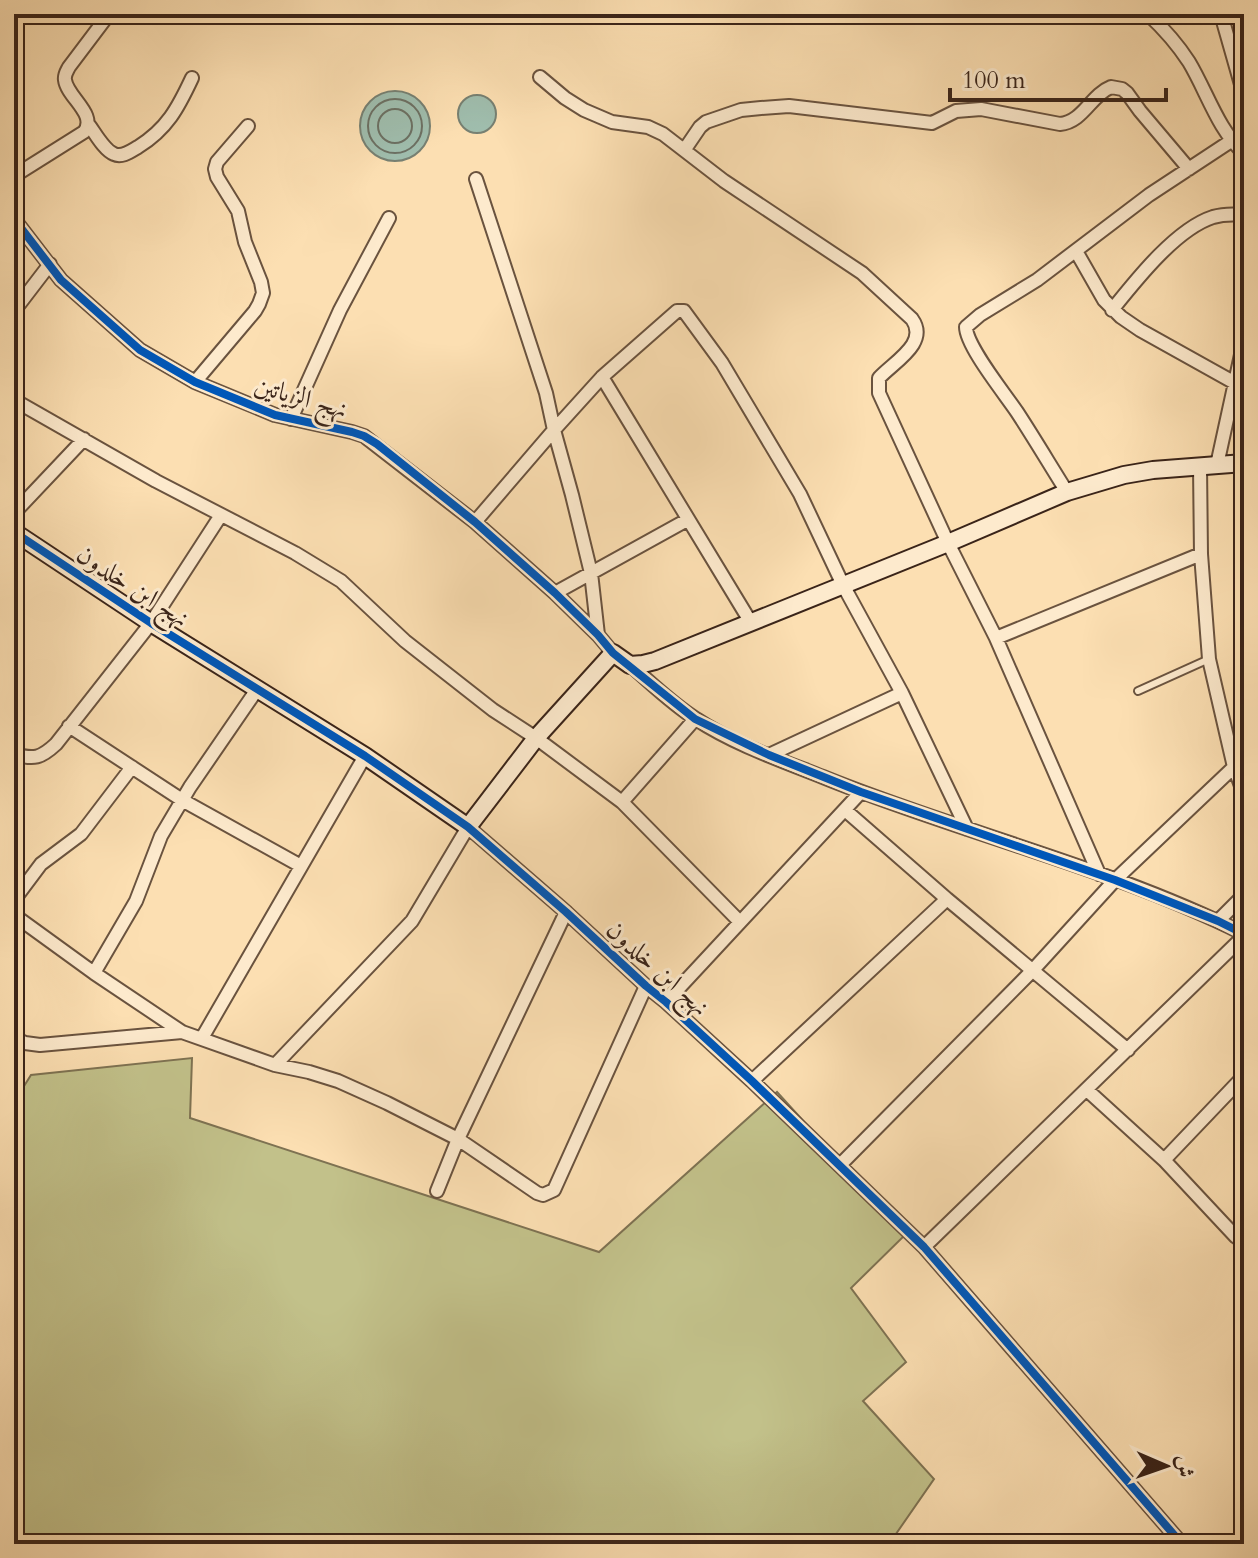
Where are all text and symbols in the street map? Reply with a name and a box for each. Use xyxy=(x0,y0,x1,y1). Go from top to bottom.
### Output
scale bar xyxy=(950,52,1166,102)
text: 100 m xyxy=(962,64,1026,97)
street label: نهج الزياتين xyxy=(249,367,351,433)
street label: نهج ابن خلدون xyxy=(67,536,196,641)
street label: نهج ابن خلدون xyxy=(595,912,717,1028)
north arrow xyxy=(1126,1426,1206,1506)
text: ش xyxy=(1170,1455,1200,1478)

